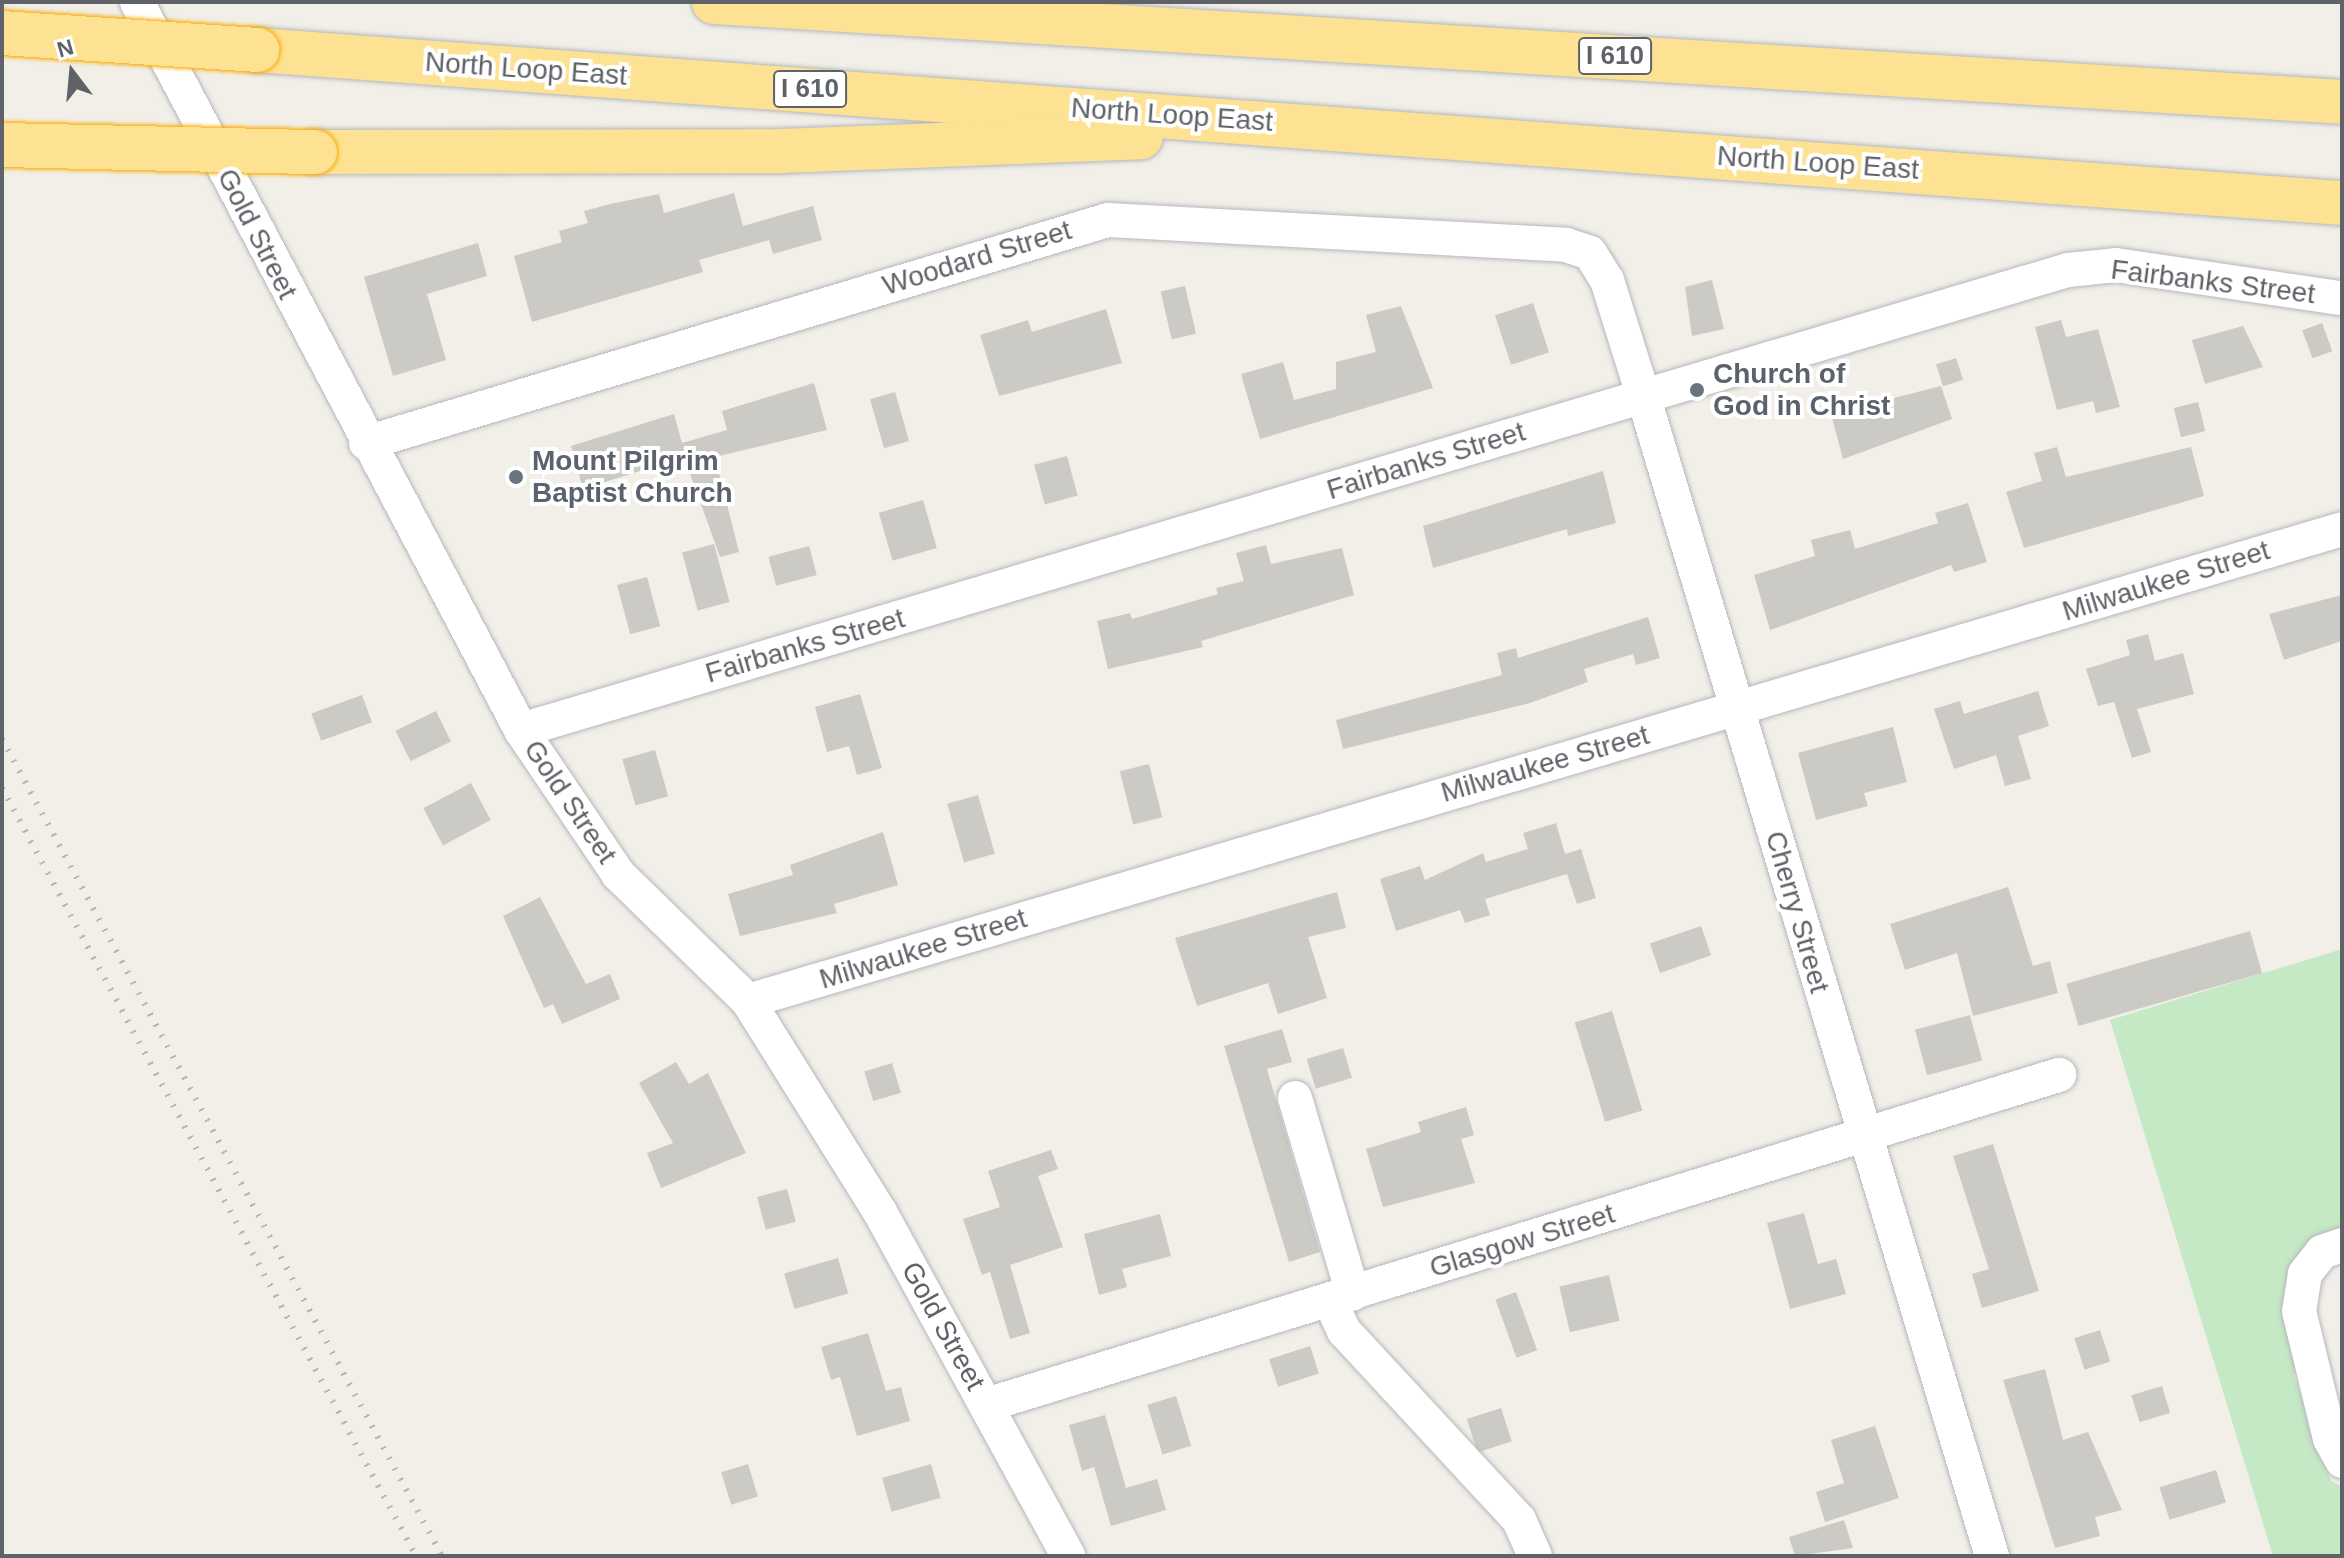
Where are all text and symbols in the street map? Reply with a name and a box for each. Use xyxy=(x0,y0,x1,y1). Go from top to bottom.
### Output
north arrow xyxy=(32,32,112,112)
text: N xyxy=(54,34,76,63)
road number: I 610 xyxy=(1577,34,1653,78)
street label: North Loop East xyxy=(424,45,628,93)
road number: I 610 xyxy=(772,67,848,111)
street label: North Loop East xyxy=(1070,91,1274,139)
street label: North Loop East xyxy=(1716,139,1920,187)
street label: Gold Street xyxy=(210,163,304,305)
street label: Woodard Street xyxy=(879,213,1075,303)
street label: Fairbanks Street xyxy=(2109,253,2317,311)
place label: Church of God in Christ xyxy=(1713,357,1890,423)
marker: Church of God in Christ xyxy=(1688,381,1706,399)
street label: Fairbanks Street xyxy=(1323,415,1529,507)
place label: Mount Pilgrim Baptist Church xyxy=(532,444,733,510)
marker: Mount Pilgrim Baptist Church xyxy=(507,468,525,486)
street label: Milwaukee Street xyxy=(2058,534,2274,628)
street label: Fairbanks Street xyxy=(702,602,908,690)
street label: Milwaukee Street xyxy=(1437,718,1653,810)
street label: Gold Street xyxy=(516,734,624,870)
street label: Cherry Street xyxy=(1758,827,1836,997)
street label: Milwaukee Street xyxy=(815,902,1031,996)
street label: Glasgow Street xyxy=(1426,1197,1618,1285)
street label: Gold Street xyxy=(894,1256,992,1396)

